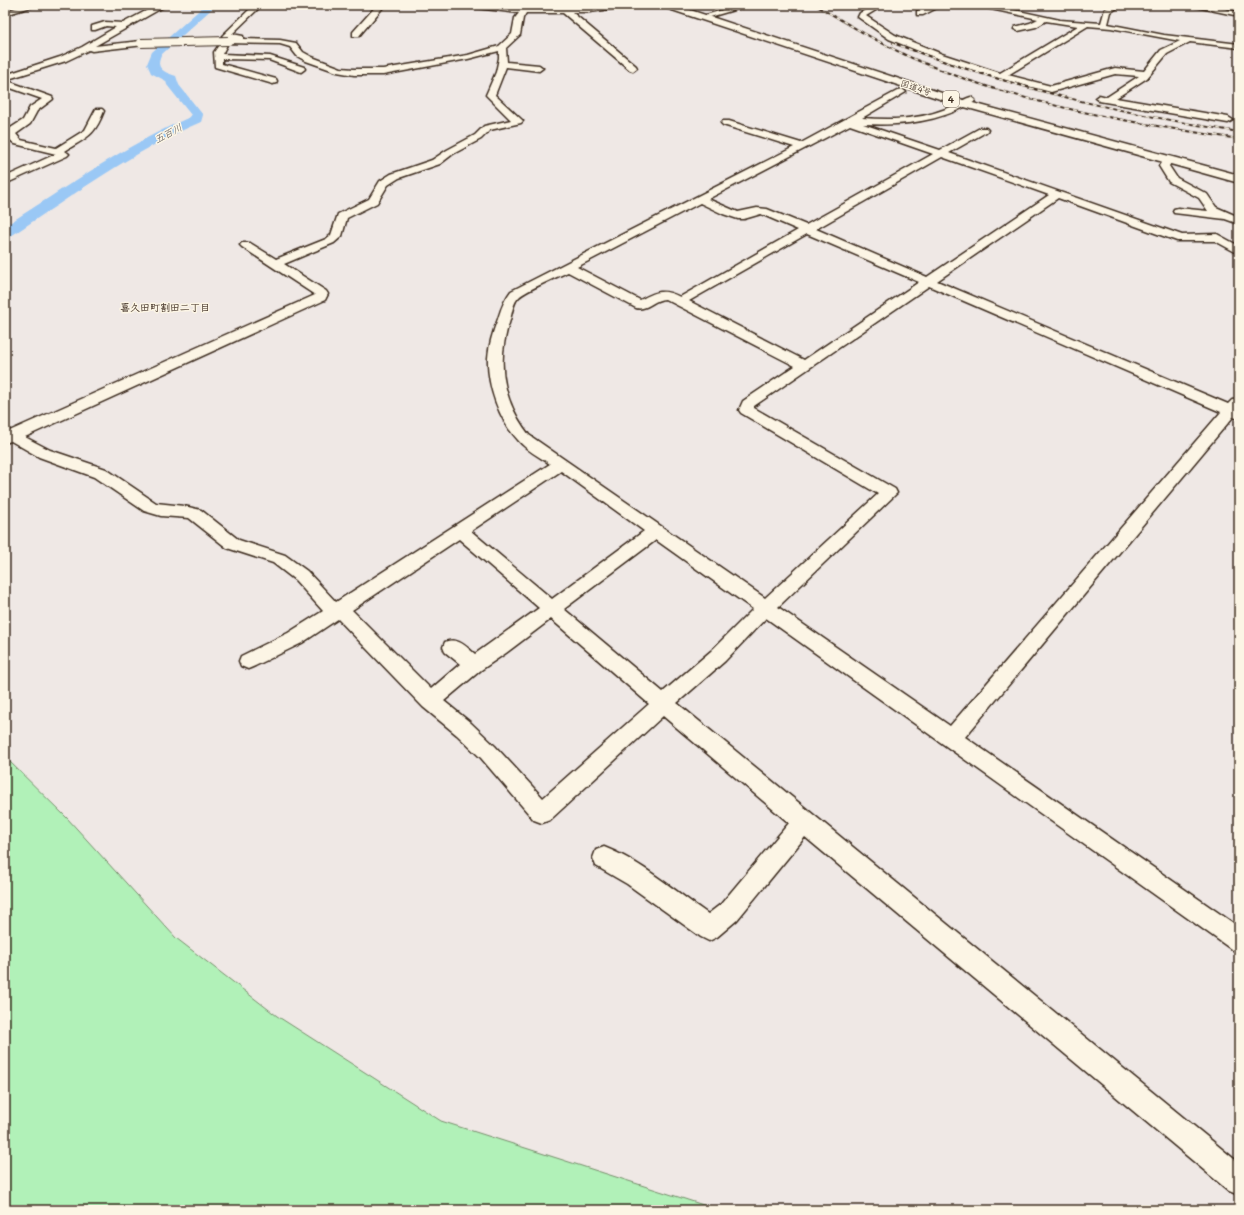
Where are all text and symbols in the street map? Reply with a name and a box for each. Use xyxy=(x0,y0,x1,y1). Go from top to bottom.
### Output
street label: 国道4号 xyxy=(899,77,933,98)
road number: 4 xyxy=(943,91,959,107)
water label: 五百川 xyxy=(151,120,185,146)
district label: 喜久田町割田二丁目 xyxy=(120,300,210,314)

